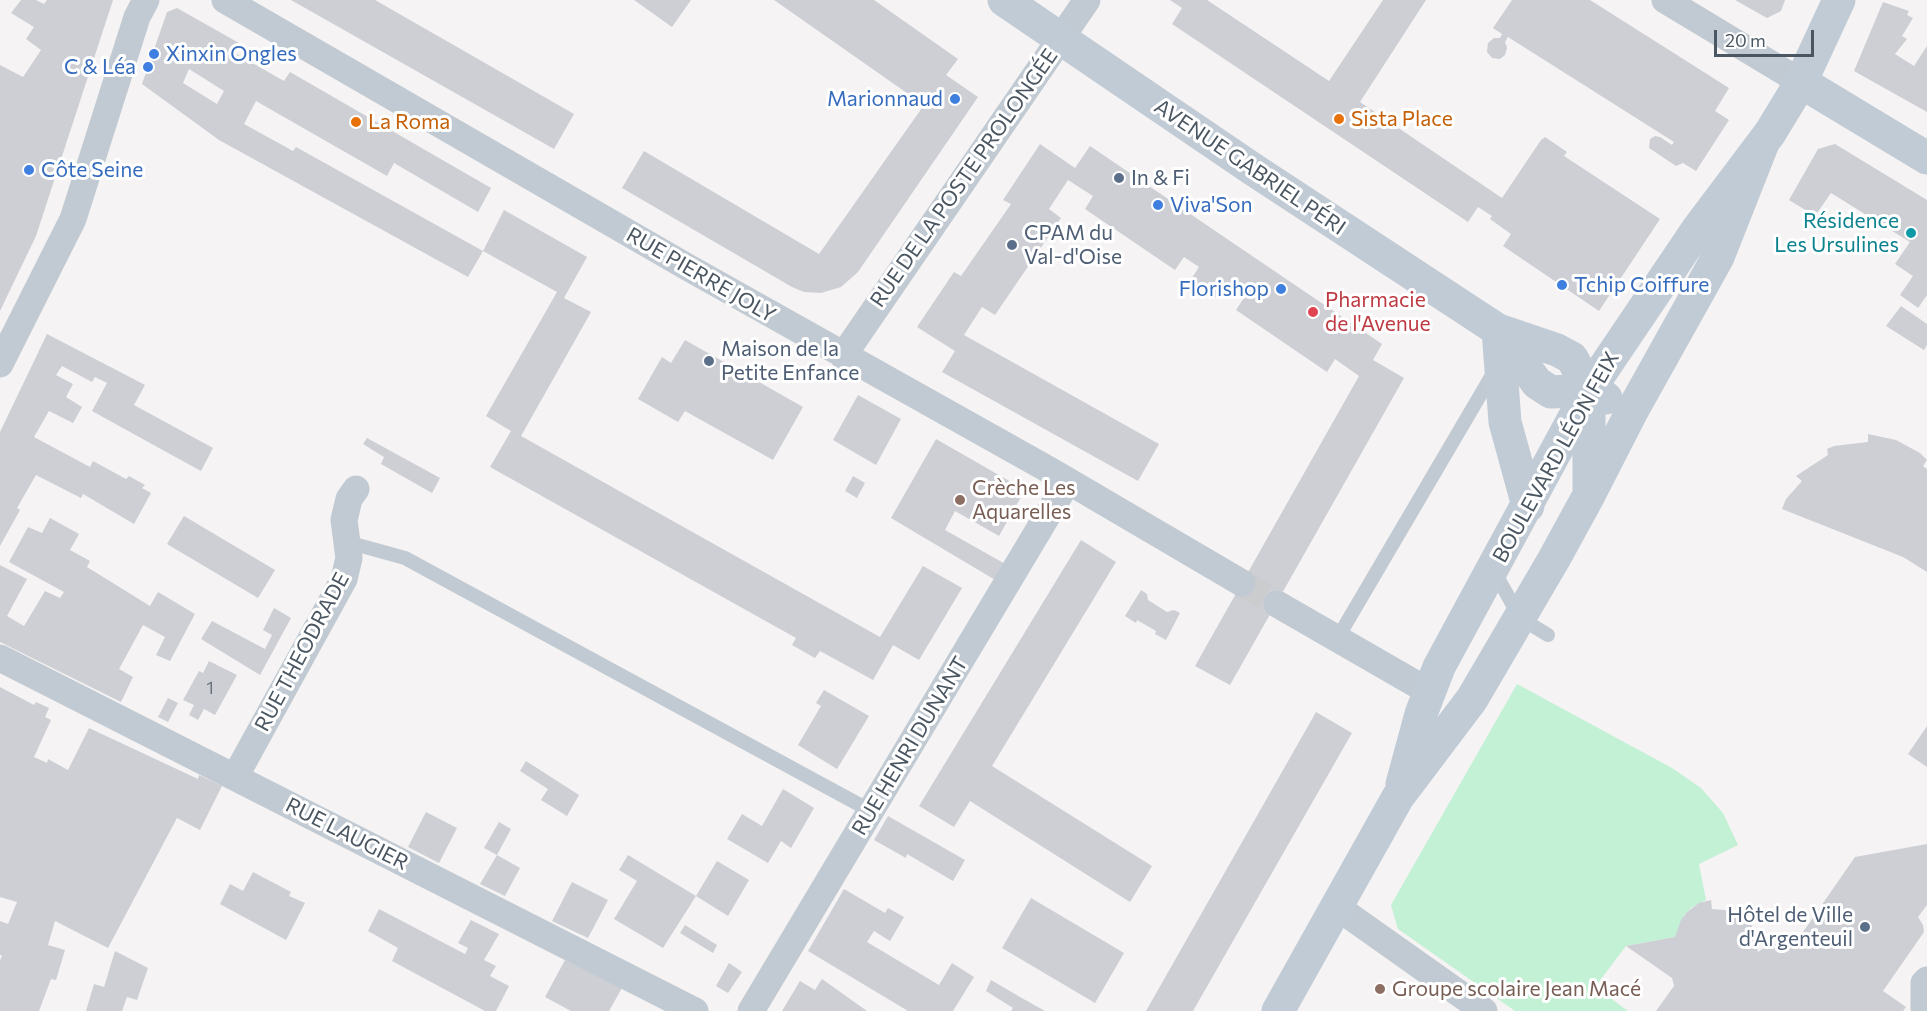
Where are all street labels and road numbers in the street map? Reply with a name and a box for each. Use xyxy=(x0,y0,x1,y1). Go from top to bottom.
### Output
street label: RUE DE LA POSTE PROLONGÉE xyxy=(865,44,1063,312)
street label: AVENUE GABRIEL PÉRI xyxy=(1150,94,1350,240)
street label: RUE PIERRE JOLY xyxy=(622,222,780,328)
street label: BOULEVARD LÉON FEIX xyxy=(1487,347,1625,567)
street label: RUE THEODRADE xyxy=(250,568,354,736)
street label: RUE HENRI DUNANT xyxy=(847,652,973,840)
street label: RUE LAUGIER xyxy=(281,792,413,876)

